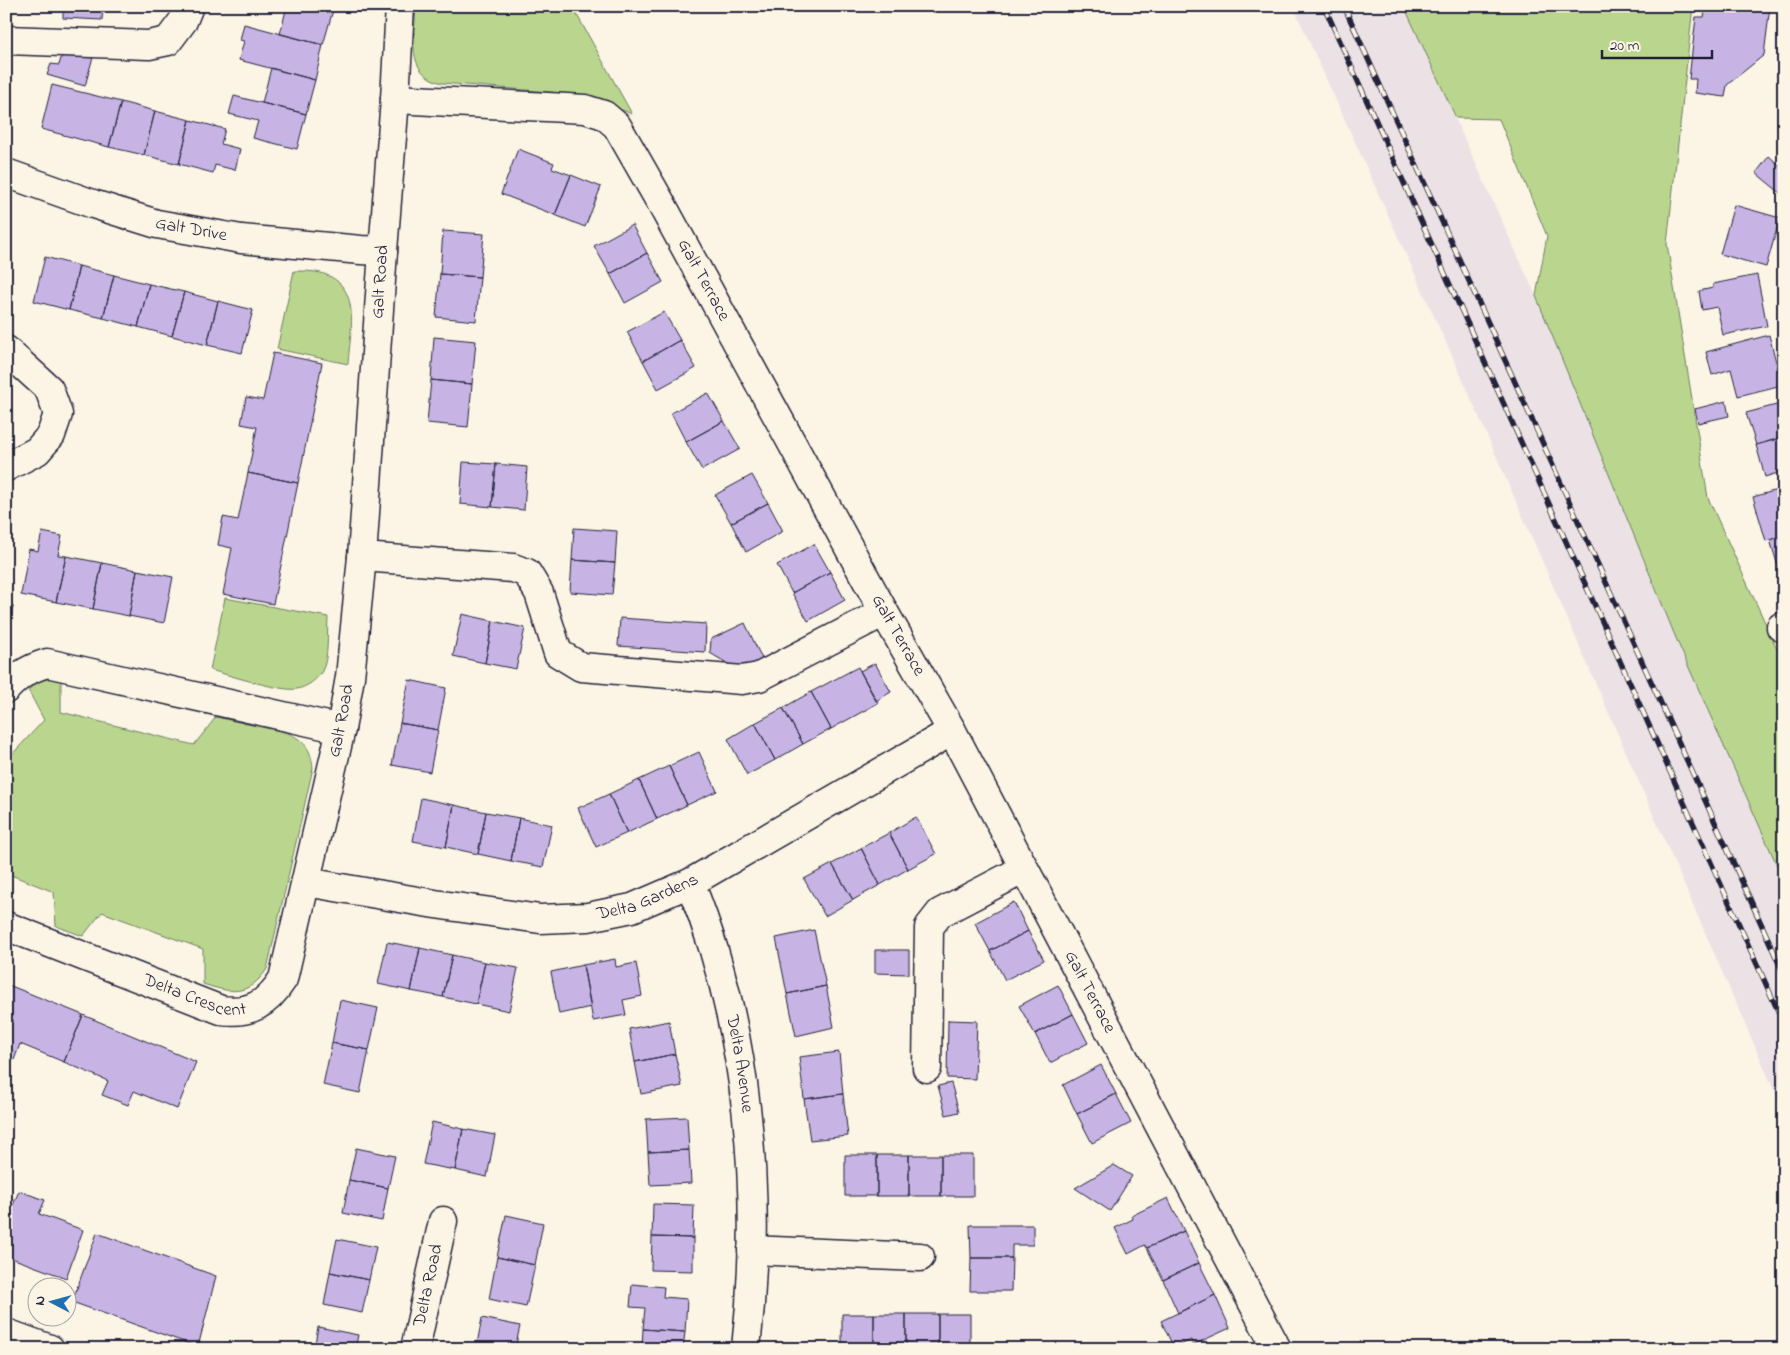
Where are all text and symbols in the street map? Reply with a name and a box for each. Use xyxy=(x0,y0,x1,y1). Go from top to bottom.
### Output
scale bar xyxy=(1602,28,1712,60)
text: 20 m xyxy=(1610,35,1640,57)
street label: Galt Drive xyxy=(153,211,230,249)
street label: Galt Terrace xyxy=(670,235,737,327)
street label: Galt Road xyxy=(365,244,396,320)
street label: Galt Terrace xyxy=(864,590,932,682)
street label: Galt Road xyxy=(322,682,361,760)
street label: Delta Gardens xyxy=(594,867,704,928)
street label: Galt Terrace xyxy=(1057,946,1122,1039)
street label: Delta Crescent xyxy=(138,967,248,1024)
street label: Delta Avenue xyxy=(718,1012,760,1115)
street label: Delta Road xyxy=(407,1242,451,1330)
north arrow xyxy=(28,1278,78,1328)
text: N xyxy=(30,1295,51,1307)

